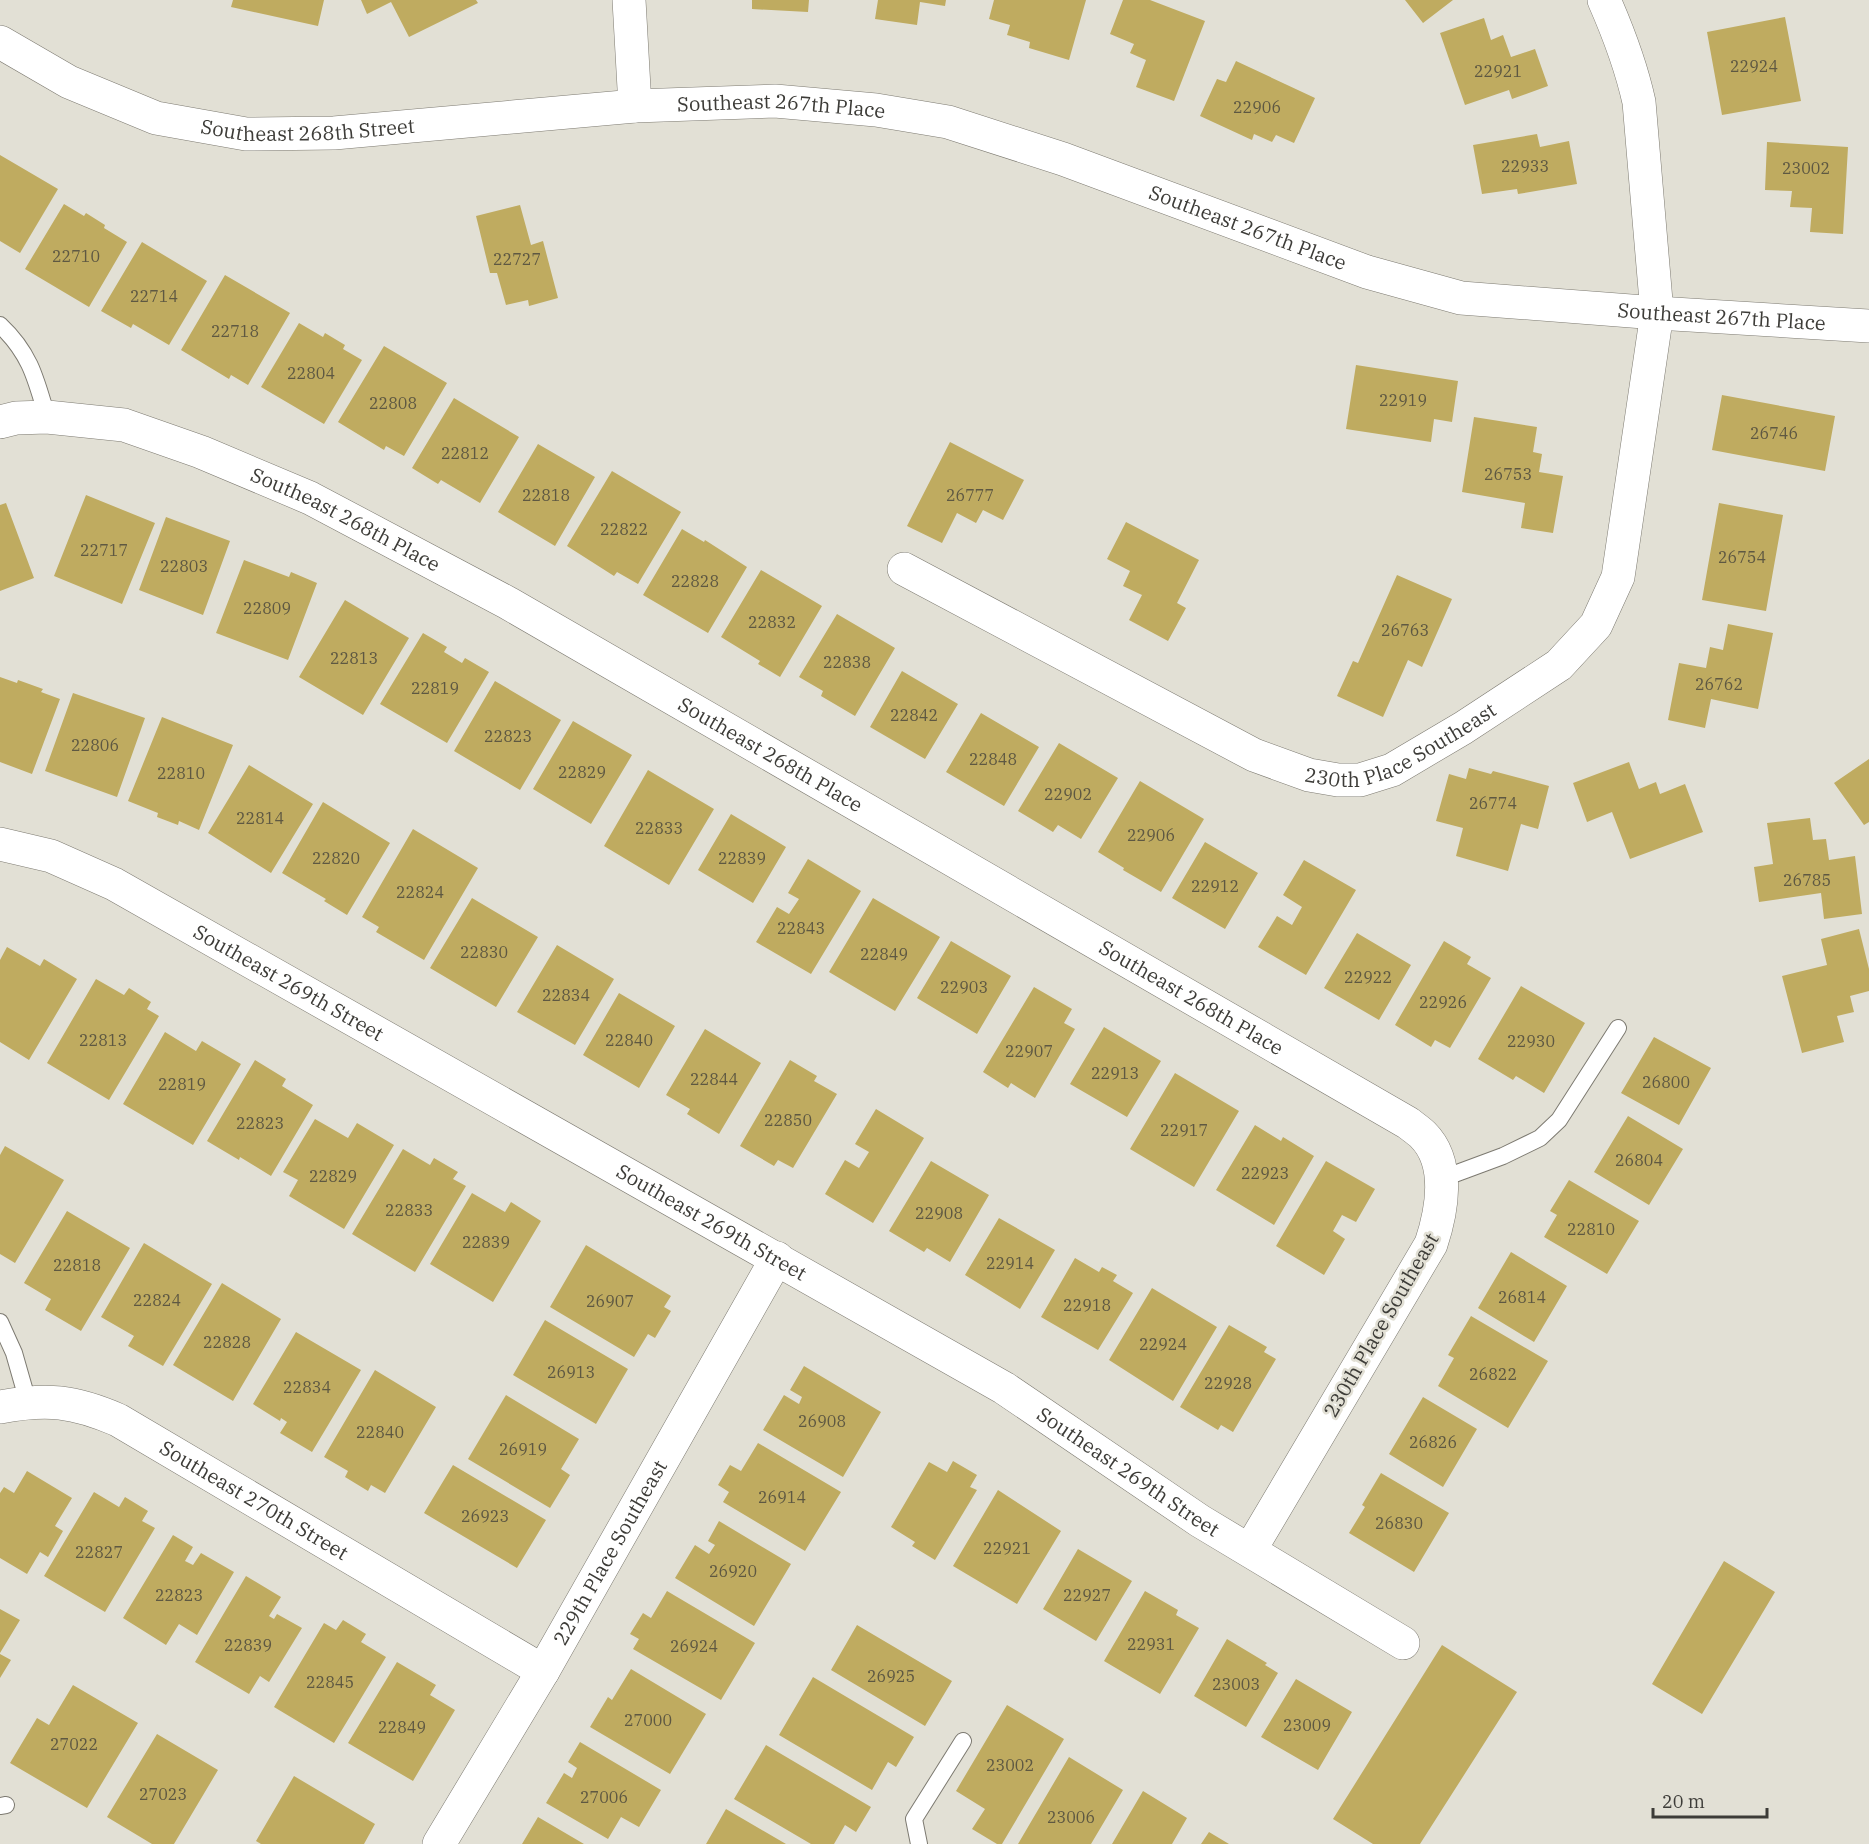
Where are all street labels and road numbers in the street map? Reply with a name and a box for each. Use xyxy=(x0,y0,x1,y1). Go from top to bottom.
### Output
street label: Southeast 267th Place xyxy=(677,87,887,124)
street label: Southeast 268th Street xyxy=(199,112,416,147)
street label: Southeast 267th Place xyxy=(1146,178,1350,276)
street label: Southeast 267th Place xyxy=(1617,296,1827,336)
street label: Southeast 268th Place xyxy=(247,461,445,578)
street label: Southeast 268th Place xyxy=(674,690,868,818)
street label: 230th Place Southeast xyxy=(1303,696,1501,793)
street label: Southeast 269th Street xyxy=(189,918,389,1047)
street label: Southeast 268th Place xyxy=(1094,933,1289,1061)
street label: Southeast 269th Street xyxy=(612,1157,812,1287)
street label: 230th Place Southeast xyxy=(1317,1228,1444,1422)
street label: Southeast 269th Street xyxy=(1032,1400,1225,1543)
street label: Southeast 270th Street xyxy=(155,1434,354,1566)
street label: 229th Place Southeast xyxy=(547,1455,673,1650)

